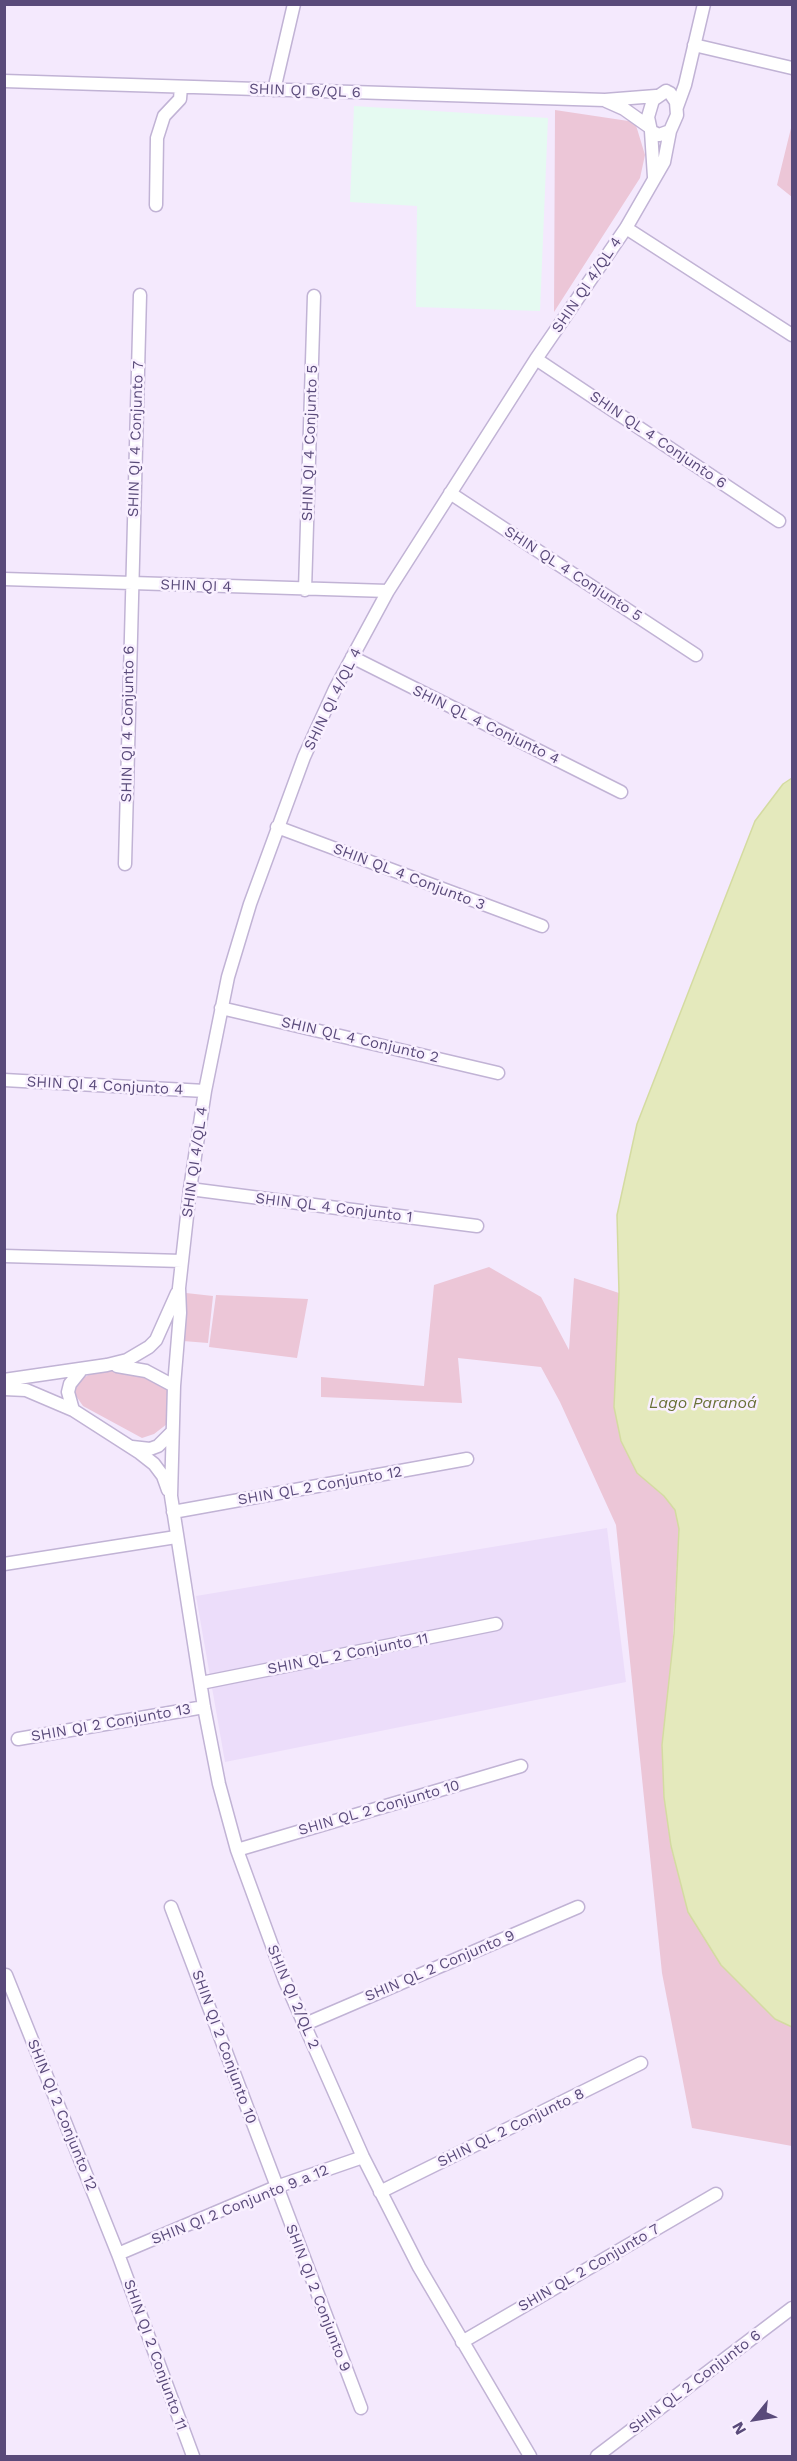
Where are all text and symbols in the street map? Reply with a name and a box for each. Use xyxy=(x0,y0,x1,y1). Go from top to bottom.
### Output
street label: SHIN QI 6/QL 6 xyxy=(249,80,361,102)
street label: SHIN QI 4/QL 4 xyxy=(548,234,626,336)
street label: SHIN QI 4 Conjunto 7 xyxy=(124,361,148,517)
street label: SHIN QI 4 Conjunto 5 xyxy=(298,365,322,521)
street label: SHIN QL 4 Conjunto 6 xyxy=(586,387,730,493)
street label: SHIN QL 4 Conjunto 5 xyxy=(501,523,645,625)
street label: SHIN QI 4 xyxy=(160,576,232,596)
street label: SHIN QI 4 Conjunto 6 xyxy=(118,645,138,803)
street label: SHIN QI 4/QL 4 xyxy=(300,645,366,753)
street label: SHIN QL 4 Conjunto 4 xyxy=(410,682,562,768)
street label: SHIN QL 4 Conjunto 3 xyxy=(331,840,487,914)
street label: SHIN QL 4 Conjunto 2 xyxy=(280,1013,440,1067)
street label: SHIN QI 4 Conjunto 4 xyxy=(26,1073,184,1099)
street label: SHIN QI 4/QL 4 xyxy=(178,1105,212,1219)
street label: SHIN QL 4 Conjunto 1 xyxy=(254,1189,414,1227)
water label: Lago Paranoá xyxy=(649,1393,757,1413)
street label: SHIN QL 2 Conjunto 12 xyxy=(237,1463,403,1509)
street label: SHIN QL 2 Conjunto 11 xyxy=(266,1630,430,1678)
street label: SHIN QI 2 Conjunto 13 xyxy=(30,1700,192,1746)
street label: SHIN QL 2 Conjunto 10 xyxy=(296,1776,462,1840)
street label: SHIN QL 2 Conjunto 9 xyxy=(362,1926,518,2006)
street label: SHIN QI 2/QL 2 xyxy=(263,1942,323,2052)
street label: SHIN QI 2 Conjunto 10 xyxy=(188,1968,260,2126)
street label: SHIN QI 2 Conjunto 12 xyxy=(23,2037,101,2193)
street label: SHIN QL 2 Conjunto 8 xyxy=(435,2085,587,2171)
street label: SHIN QI 2 Conjunto 9 a 12 xyxy=(149,2161,331,2249)
street label: SHIN QL 2 Conjunto 7 xyxy=(515,2220,663,2316)
street label: SHIN QI 2 Conjunto 9 xyxy=(282,2222,354,2374)
street label: SHIN QI 2 Conjunto 11 xyxy=(119,2277,191,2433)
street label: SHIN QL 2 Conjunto 6 xyxy=(625,2326,765,2438)
north arrow xyxy=(725,2389,785,2449)

